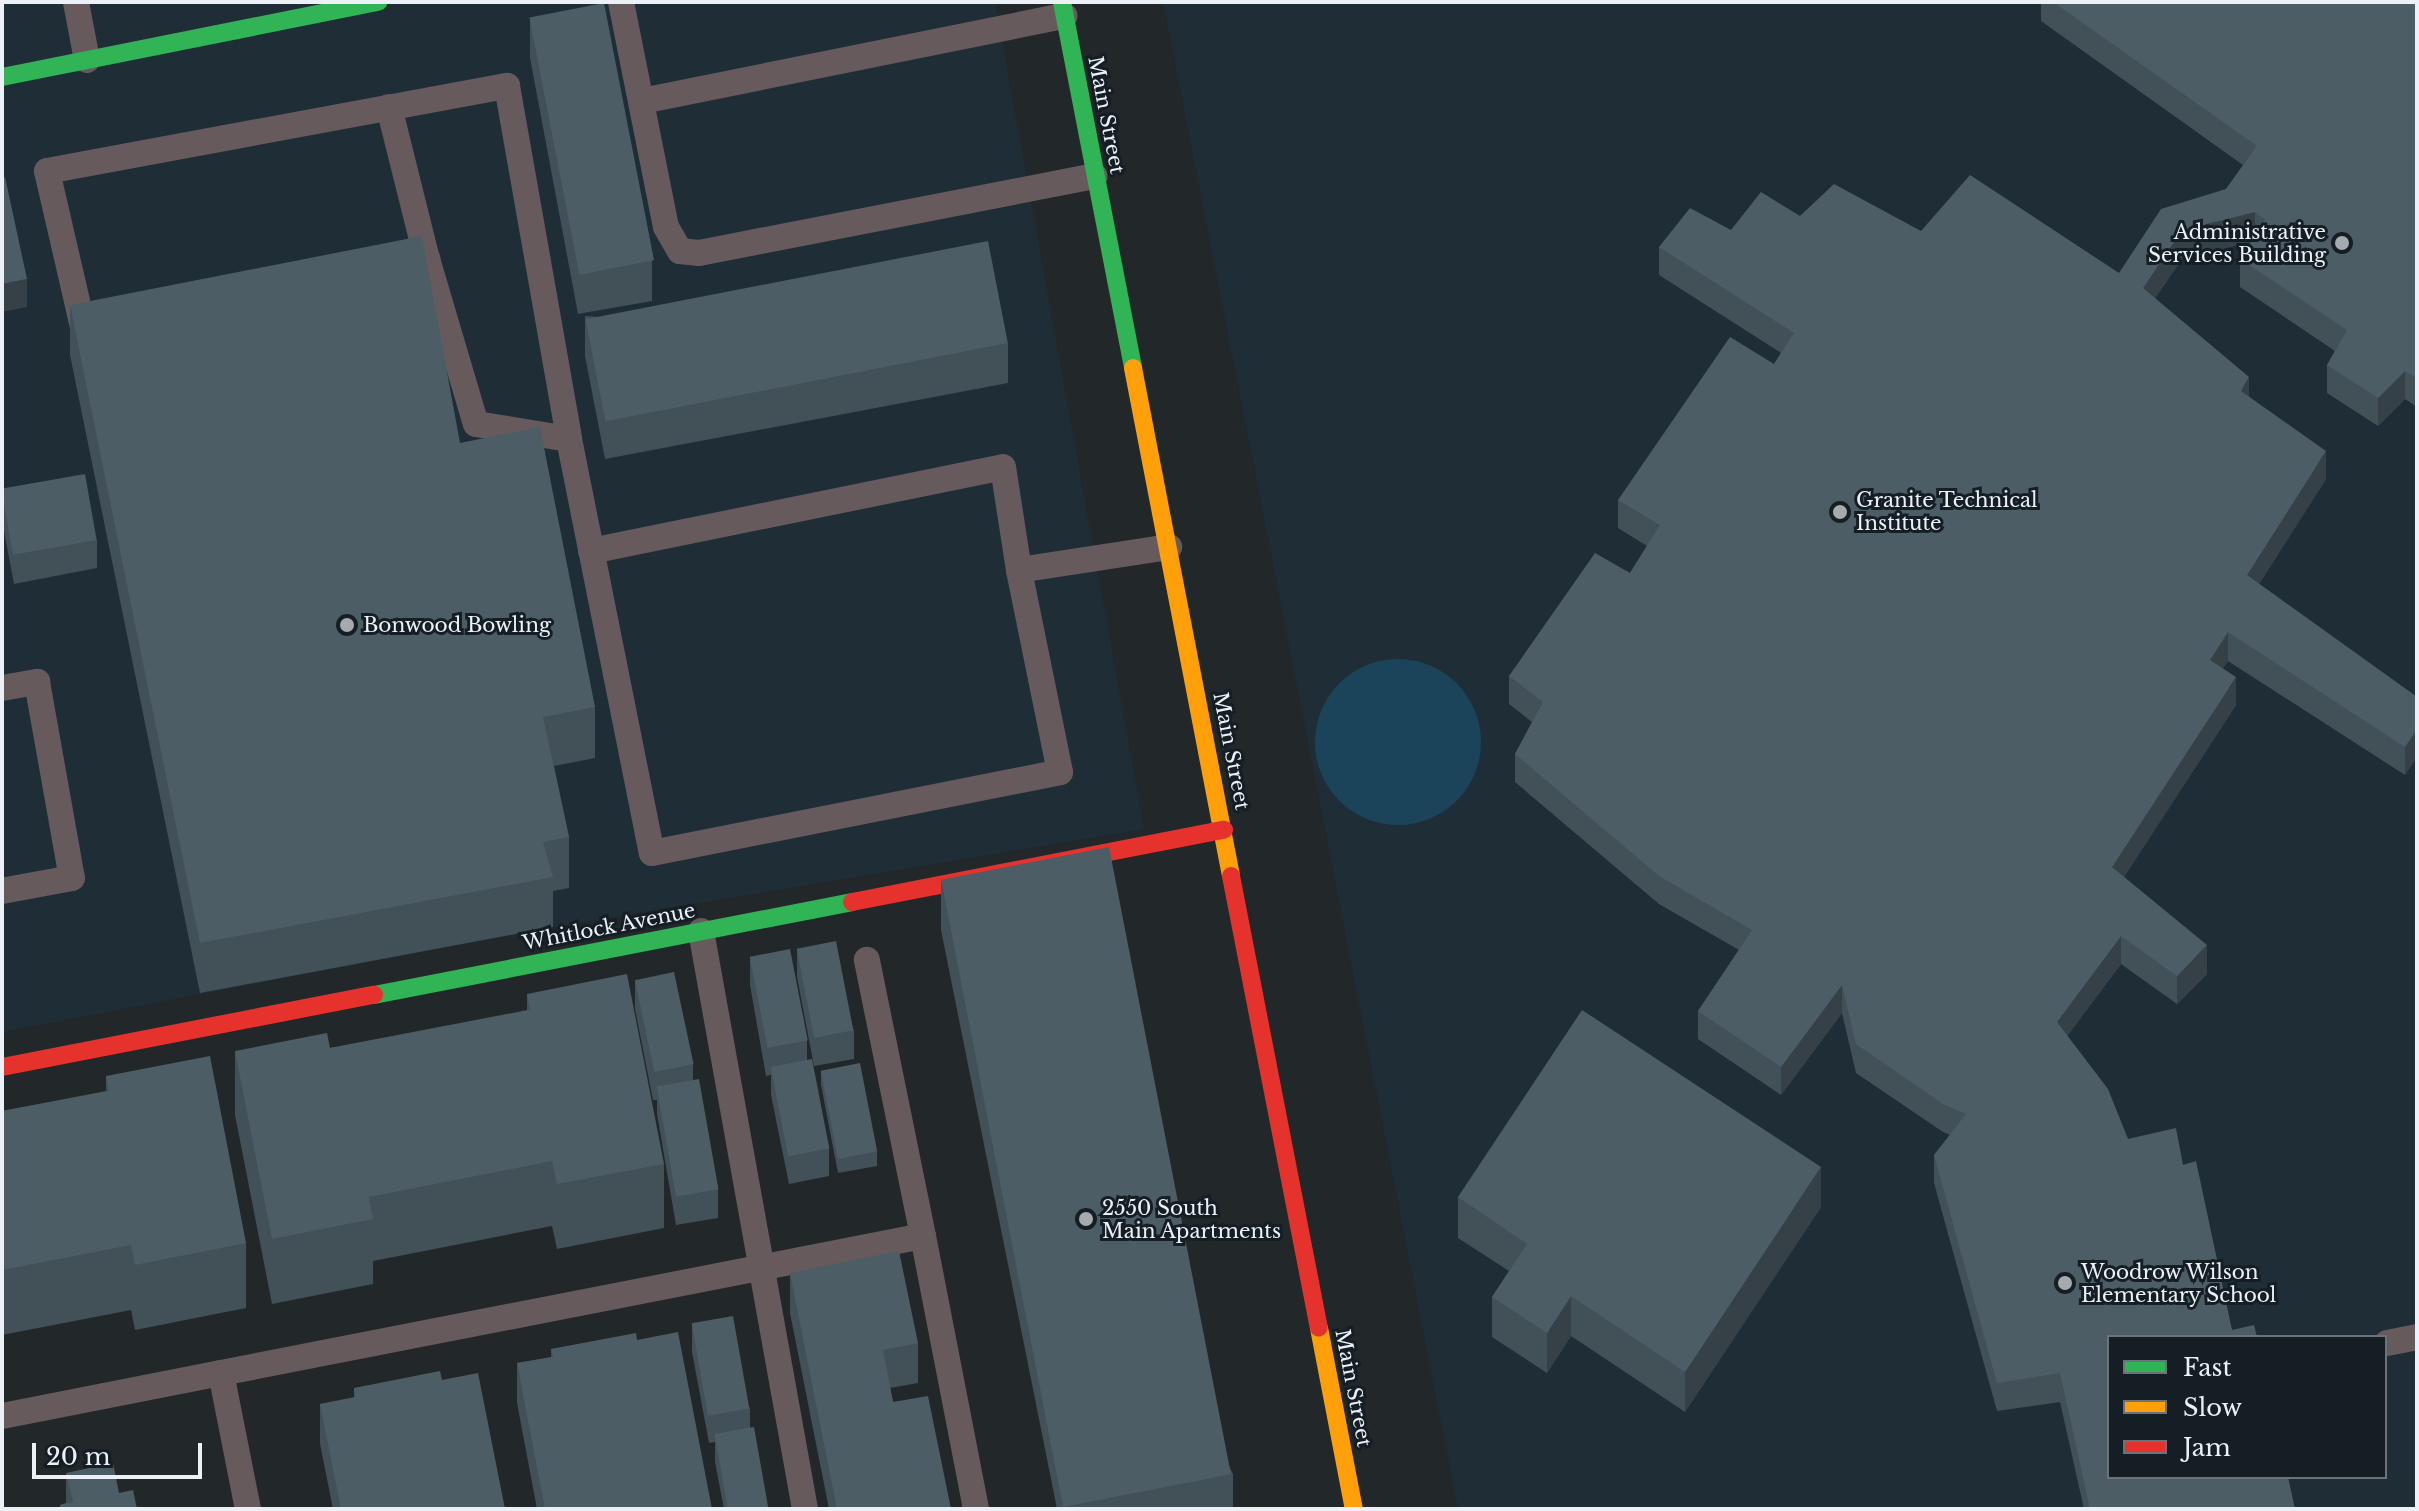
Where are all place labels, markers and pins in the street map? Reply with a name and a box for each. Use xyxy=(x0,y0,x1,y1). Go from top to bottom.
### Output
place label: Administrative Services Building xyxy=(2148,220,2326,267)
marker: Administrative Services Building xyxy=(2333,234,2351,252)
place label: Granite Technical Institute xyxy=(1856,488,2038,535)
marker: Granite Technical Institute xyxy=(1831,503,1849,521)
place label: Bonwood Bowling xyxy=(363,613,551,637)
marker: Bonwood Bowling xyxy=(338,616,356,634)
place label: 2550 South Main Apartments xyxy=(1102,1196,1282,1243)
marker: 2550 South Main Apartments xyxy=(1077,1210,1095,1228)
place label: Woodrow Wilson Elementary School xyxy=(2081,1260,2277,1307)
marker: Woodrow Wilson Elementary School xyxy=(2056,1274,2074,1292)

